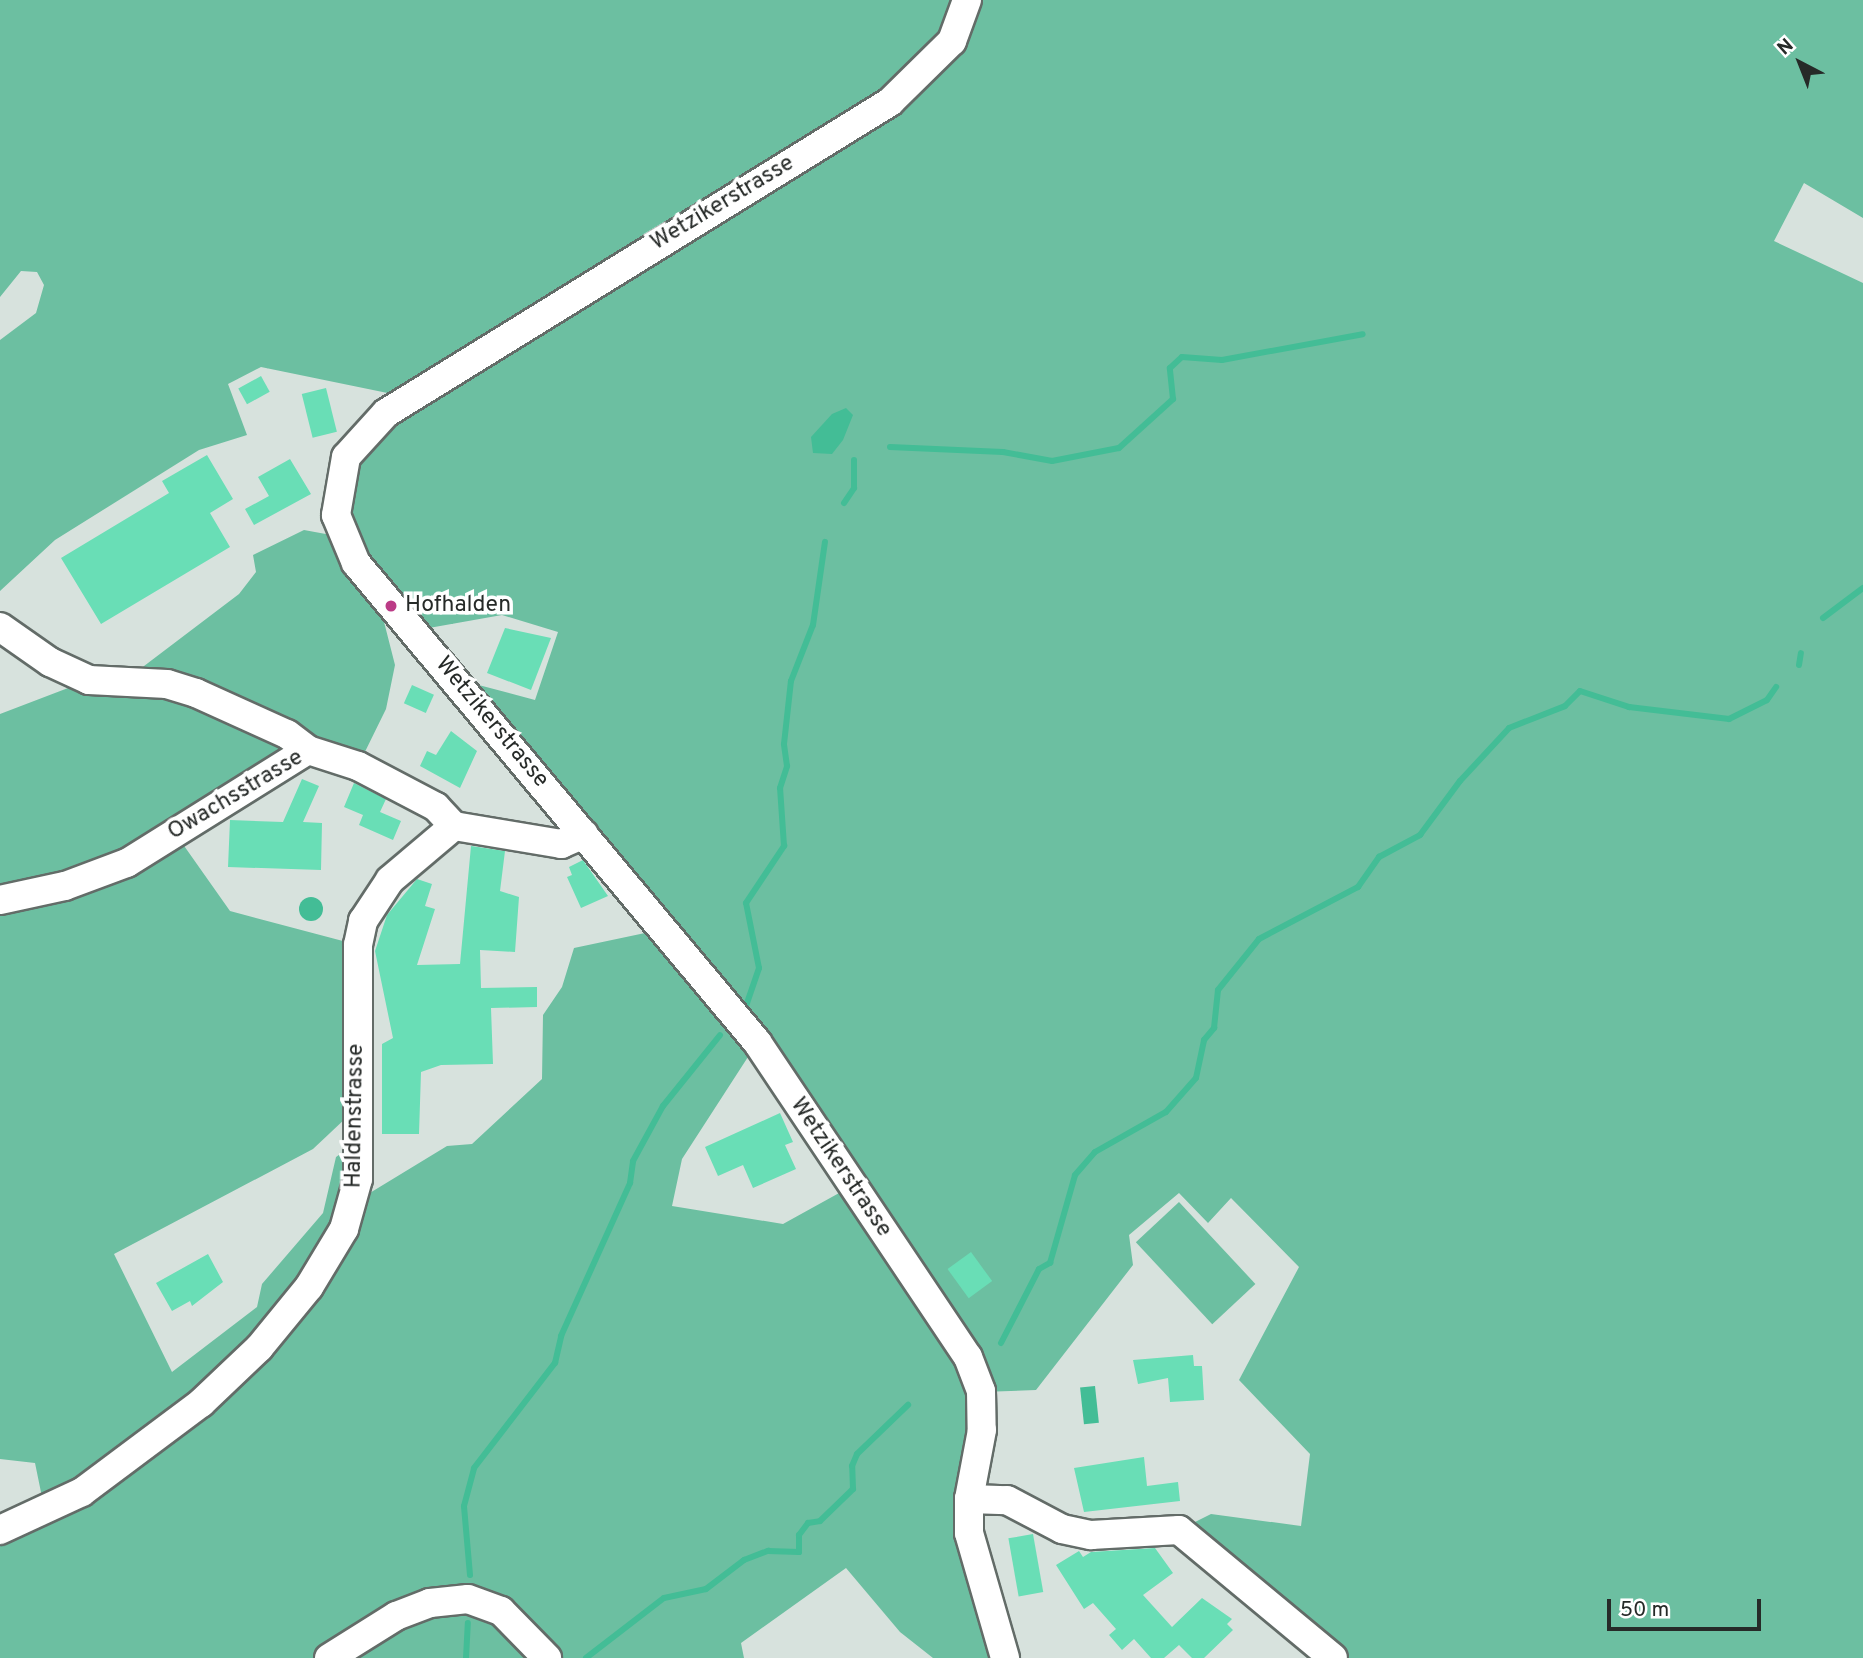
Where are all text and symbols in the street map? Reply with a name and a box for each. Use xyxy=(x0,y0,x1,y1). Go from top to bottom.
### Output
north arrow xyxy=(1765,28,1835,98)
text: N xyxy=(1773,34,1799,61)
street label: Wetzikerstrasse xyxy=(646,150,800,258)
place label: Hofhalden xyxy=(405,592,511,620)
marker: Hofhalden xyxy=(383,598,399,614)
street label: Wetzikerstrasse xyxy=(428,652,554,794)
street label: Owachsstrasse xyxy=(163,745,309,847)
street label: Haldenstrasse xyxy=(341,1043,371,1189)
street label: Wetzikerstrasse xyxy=(783,1093,897,1243)
scale bar xyxy=(1611,1584,1765,1628)
text: 50 m xyxy=(1620,1597,1669,1624)

